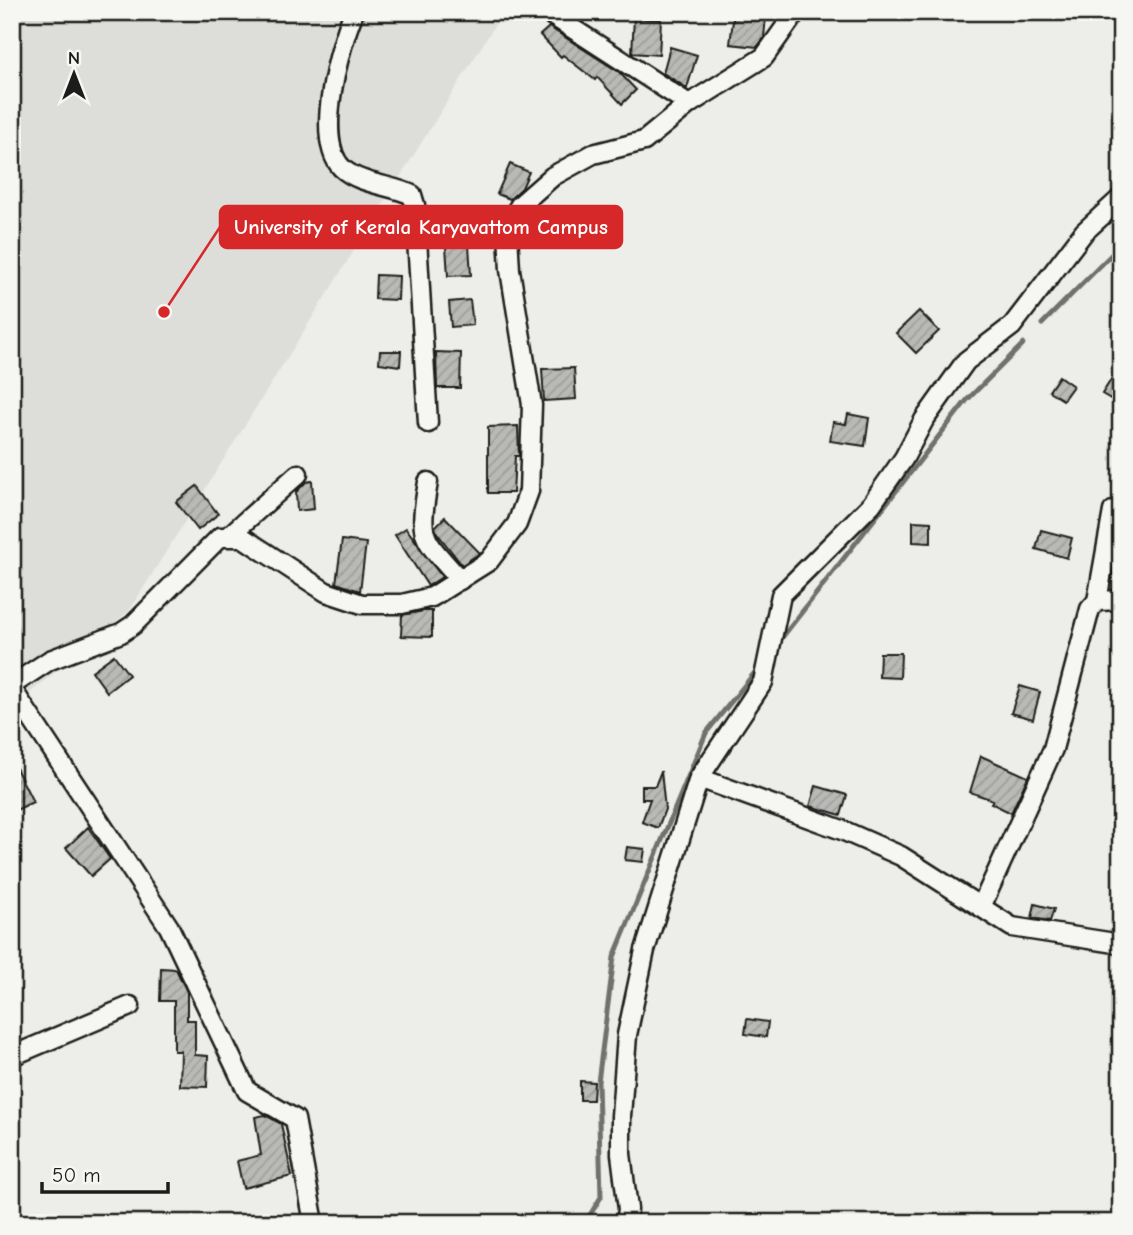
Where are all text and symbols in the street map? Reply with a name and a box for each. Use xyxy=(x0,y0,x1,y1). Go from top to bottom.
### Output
north arrow xyxy=(38,38,108,108)
text: N xyxy=(68,47,80,69)
callout: University of Kerala Karyavattom Campus xyxy=(220,206,622,248)
text: University of Kerala Karyavattom Campus xyxy=(234,215,608,239)
scale bar xyxy=(42,1151,168,1195)
text: 50 m xyxy=(52,1163,101,1187)

